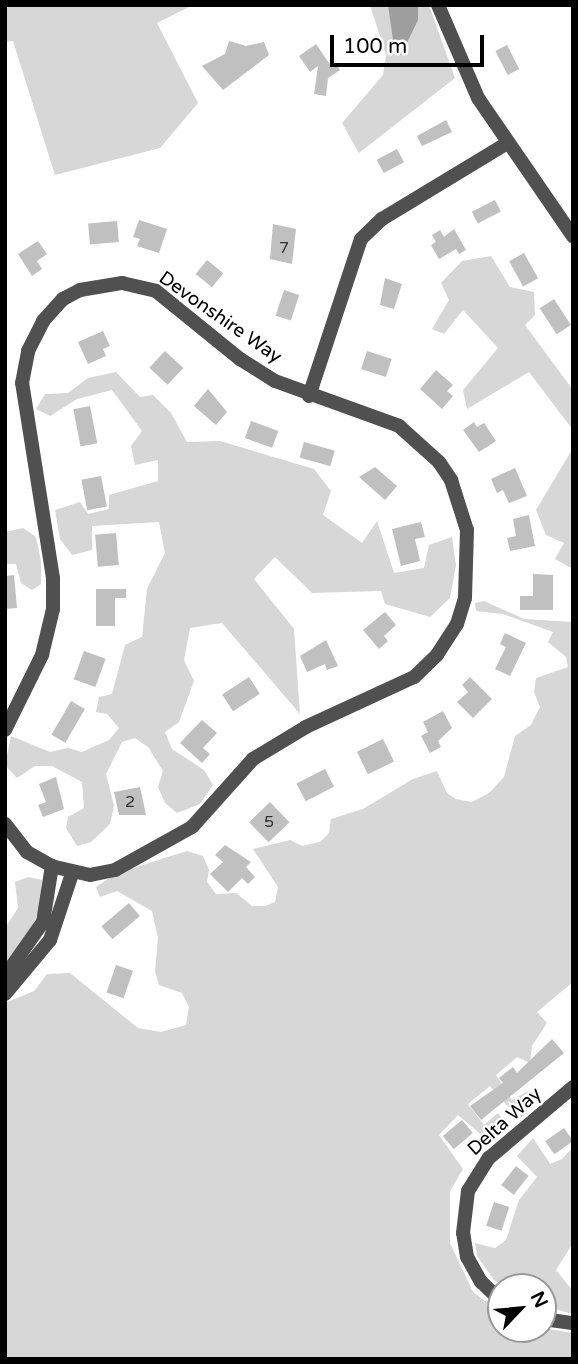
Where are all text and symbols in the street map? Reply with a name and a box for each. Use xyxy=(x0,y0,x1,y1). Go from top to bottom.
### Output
scale bar xyxy=(333,21,487,65)
text: 100 m xyxy=(343,34,407,59)
house number: 7 xyxy=(279,238,289,258)
street label: Devonshire Way xyxy=(154,267,286,369)
house number: 2 xyxy=(125,792,135,812)
house number: 5 xyxy=(264,812,274,832)
street label: Delta Way xyxy=(463,1083,547,1161)
north arrow xyxy=(487,1273,557,1343)
text: N xyxy=(526,1288,552,1311)

